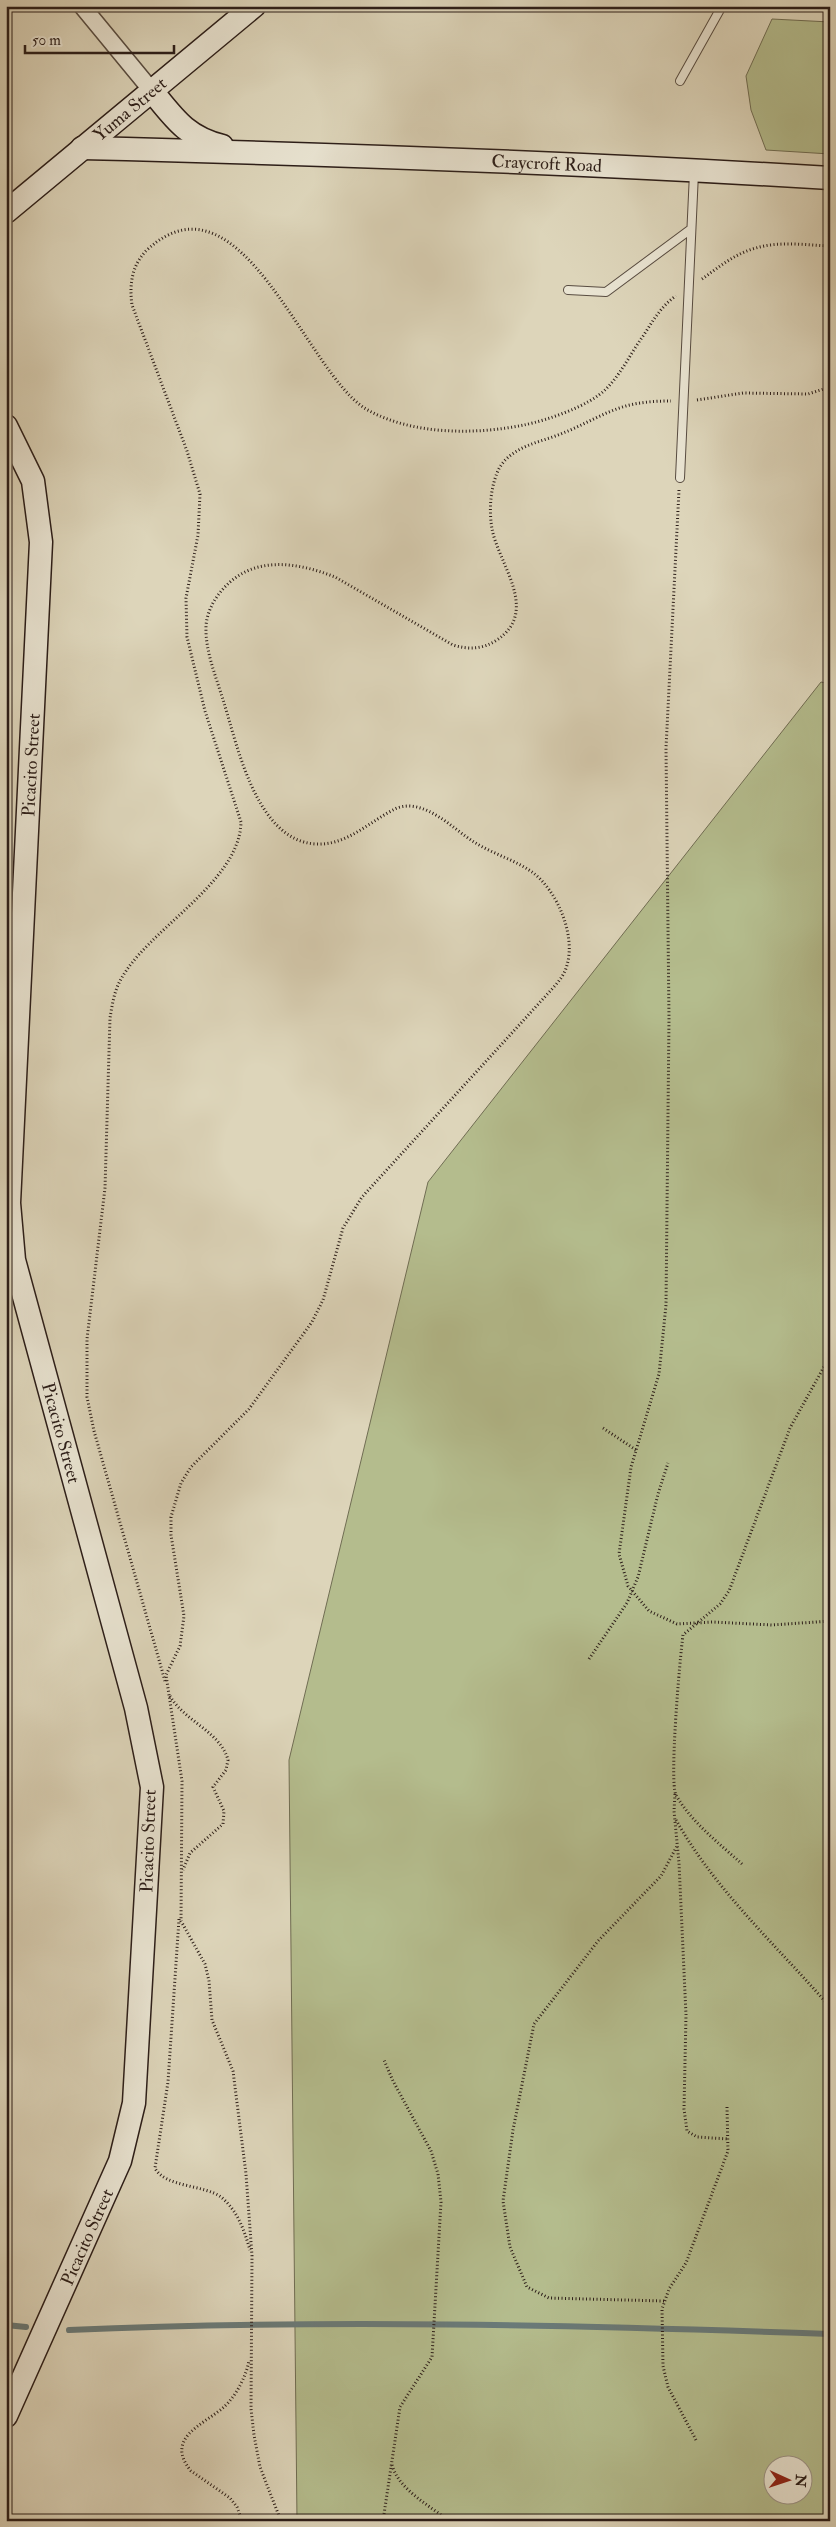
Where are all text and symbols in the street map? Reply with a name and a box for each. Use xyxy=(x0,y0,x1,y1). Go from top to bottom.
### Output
scale bar xyxy=(25,22,174,54)
text: 50 m xyxy=(32,31,61,50)
street label: Yuma Street xyxy=(89,72,172,147)
street label: Craycroft Road xyxy=(491,150,603,178)
street label: Picacito Street xyxy=(17,713,46,817)
street label: Picacito Street xyxy=(36,1380,85,1486)
street label: Picacito Street xyxy=(135,1789,162,1893)
street label: Picacito Street xyxy=(56,2185,119,2289)
north arrow xyxy=(764,2454,814,2504)
text: N xyxy=(792,2473,809,2488)

